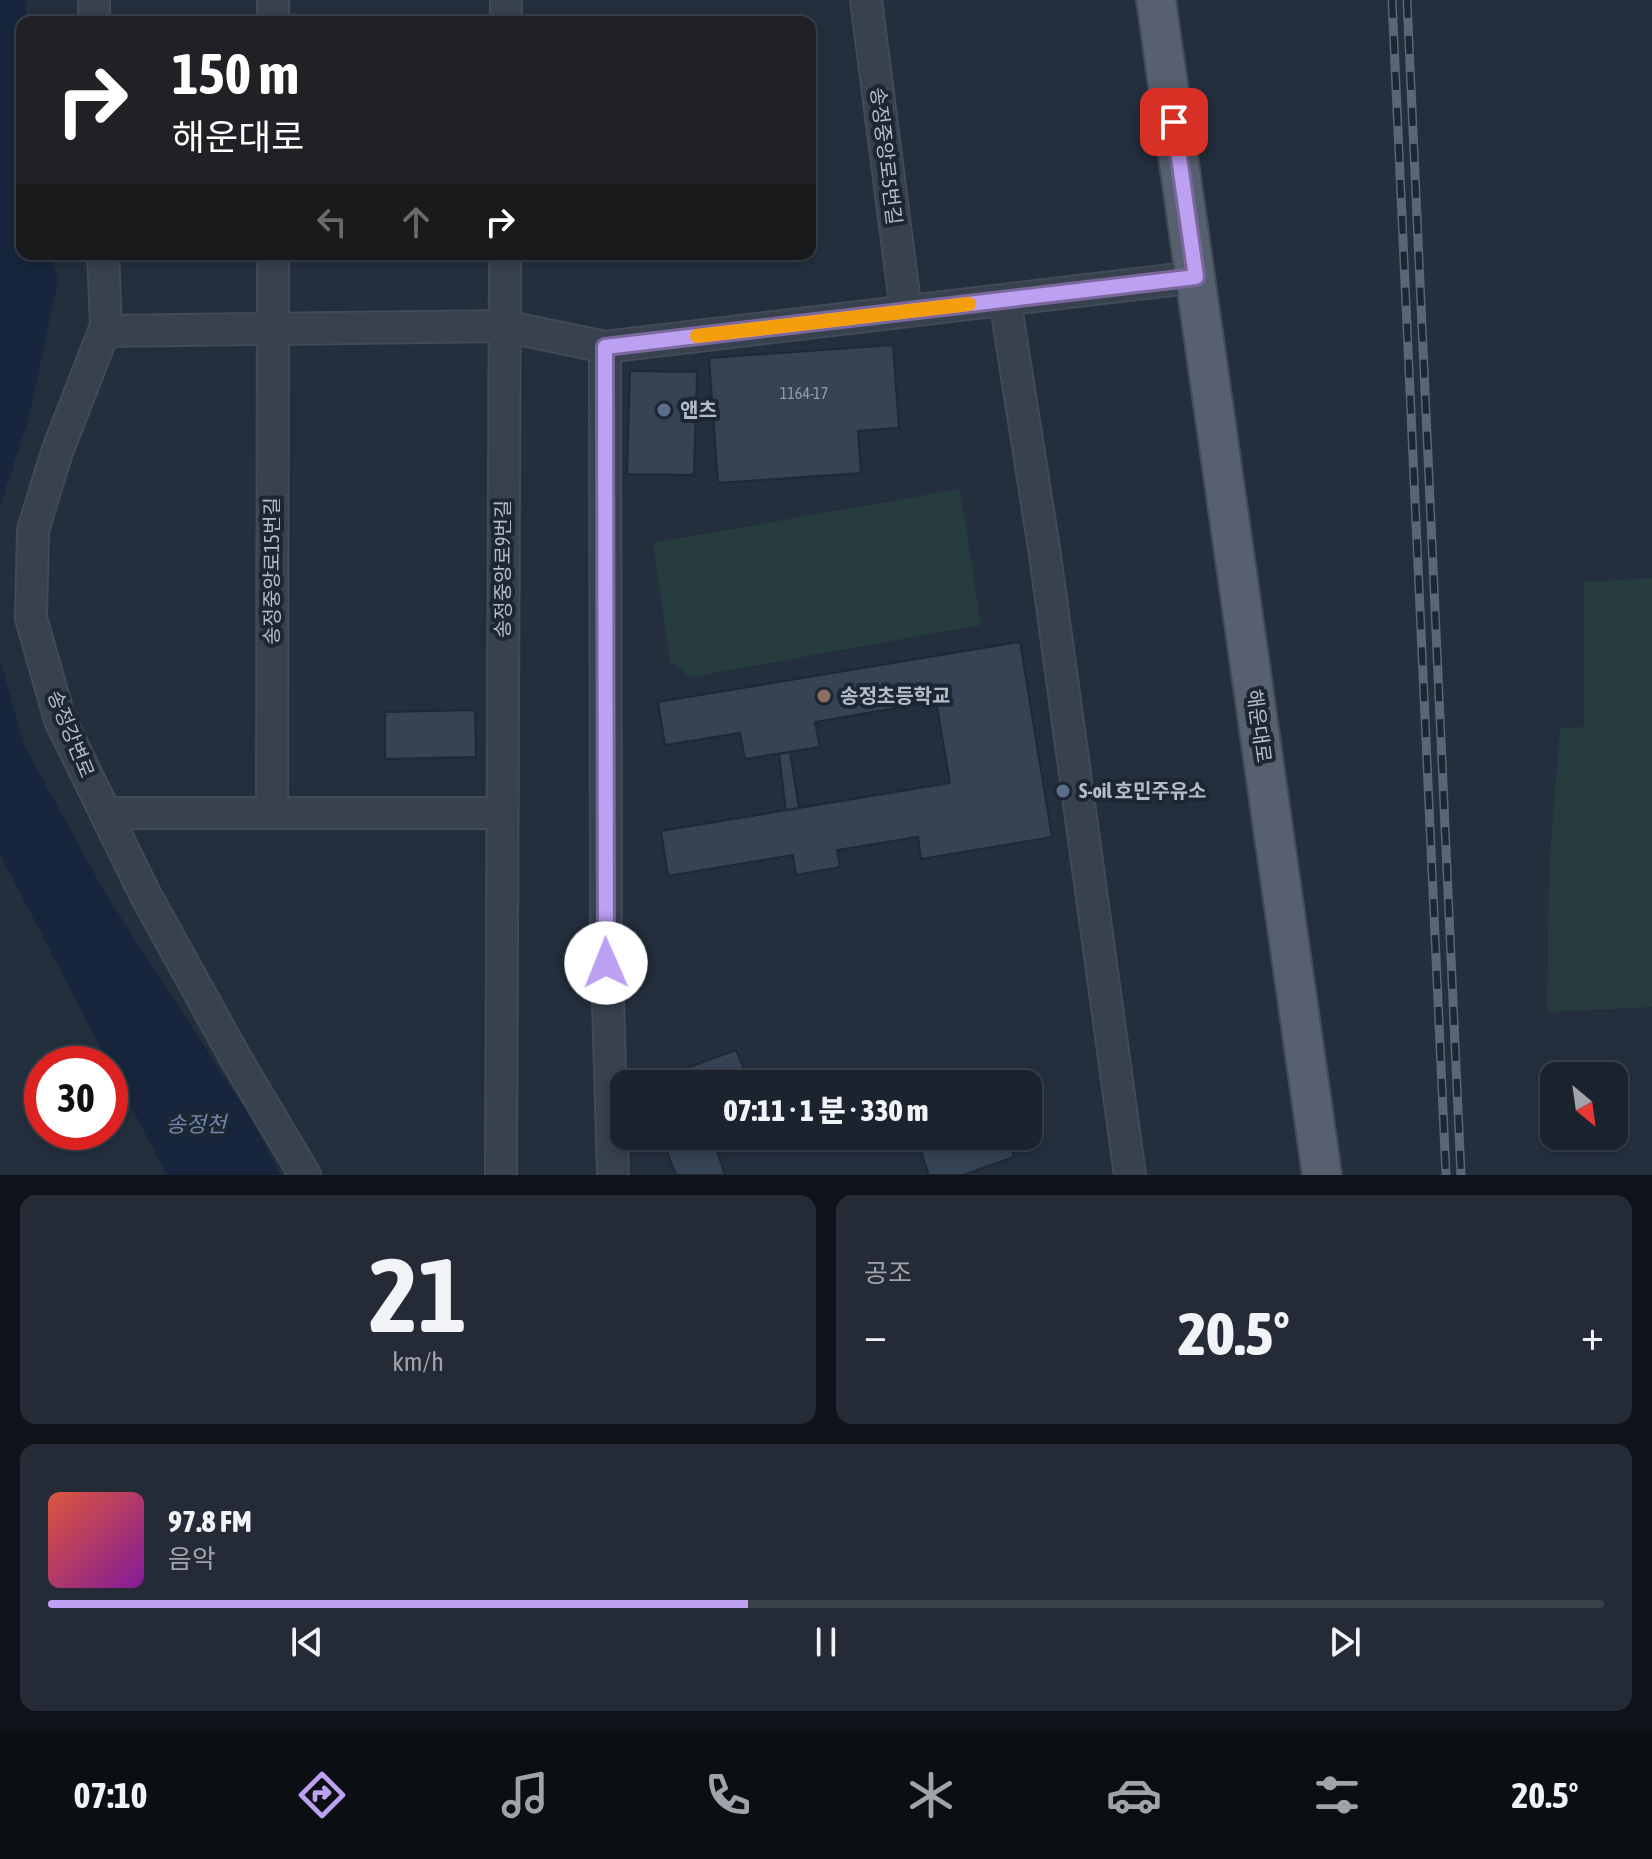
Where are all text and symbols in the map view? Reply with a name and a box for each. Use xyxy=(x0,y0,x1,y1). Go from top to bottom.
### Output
text: 150 m xyxy=(172,42,299,106)
icon: right xyxy=(40,48,144,152)
street label: 송정중앙로5번길 xyxy=(867,86,906,226)
pin xyxy=(1140,88,1208,156)
icon: arrive xyxy=(1152,100,1196,144)
text: 해운대로 xyxy=(172,116,304,158)
icon: left xyxy=(310,200,354,244)
icon: ahead xyxy=(394,200,438,244)
icon: right xyxy=(478,200,522,244)
house number: 1164-17 xyxy=(780,384,828,402)
place label: 앤츠 xyxy=(680,398,717,421)
marker: 앤츠 xyxy=(655,401,673,419)
street label: 송정중앙로15번길 xyxy=(260,497,283,645)
street label: 송정중앙로9번길 xyxy=(491,500,514,638)
place label: 송정초등학교 xyxy=(840,684,950,707)
street label: 송정강변로 xyxy=(44,687,99,781)
marker: 송정초등학교 xyxy=(815,687,833,705)
street label: 해운대로 xyxy=(1243,688,1276,764)
place label: S-oil 호민주유소 xyxy=(1079,779,1206,802)
marker: S-oil 호민주유소 xyxy=(1054,782,1072,800)
position arrow xyxy=(564,921,648,1005)
speed limit sign: 30 xyxy=(24,1046,128,1150)
north arrow xyxy=(1540,1062,1628,1150)
map controls xyxy=(1540,1062,1628,1150)
text: 07:11 · 1 분 · 330 m xyxy=(724,1093,928,1127)
water label: 송정천 xyxy=(166,1111,229,1137)
text: 21 xyxy=(369,1235,467,1354)
text: 공조 xyxy=(864,1258,912,1288)
text: 20.5° xyxy=(1178,1299,1290,1368)
text: − xyxy=(864,1309,887,1359)
text: + xyxy=(1581,1309,1604,1359)
text: km/h xyxy=(392,1347,444,1377)
text: 97.8 FM xyxy=(168,1504,252,1538)
text: 음악 xyxy=(168,1544,216,1574)
icon: previous xyxy=(285,1620,329,1664)
icon: pause xyxy=(804,1620,848,1664)
icon: next xyxy=(1323,1620,1367,1664)
icon: directions xyxy=(294,1767,350,1823)
icon: music xyxy=(497,1767,553,1823)
icon: phone xyxy=(700,1767,756,1823)
icon: climate xyxy=(903,1767,959,1823)
icon: car xyxy=(1106,1767,1162,1823)
icon: filters xyxy=(1309,1767,1365,1823)
text: 07:10 xyxy=(73,1774,148,1816)
text: 20.5° xyxy=(1511,1774,1579,1816)

